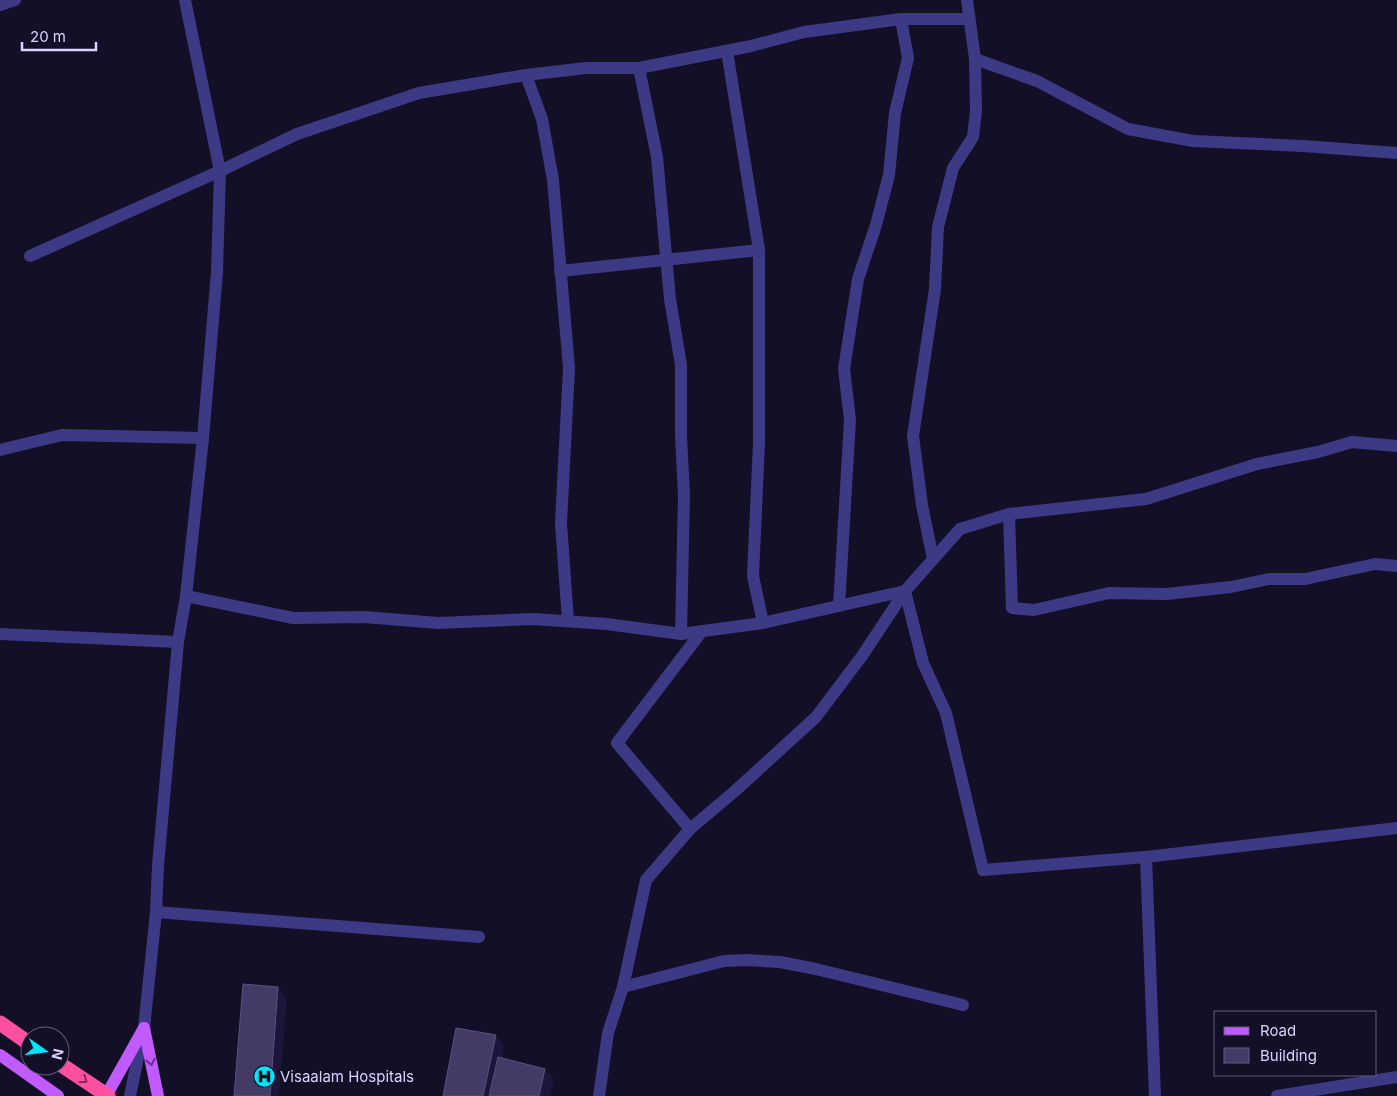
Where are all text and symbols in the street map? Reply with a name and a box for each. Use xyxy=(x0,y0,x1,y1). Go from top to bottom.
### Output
scale bar xyxy=(22,20,96,52)
text: 20 m xyxy=(30,27,66,46)
legend xyxy=(1214,1011,1377,1076)
text: Road xyxy=(1260,1021,1296,1040)
north arrow xyxy=(20,1026,70,1076)
text: Building xyxy=(1260,1046,1317,1065)
text: N xyxy=(49,1047,68,1061)
one-way arrow xyxy=(145,1058,156,1067)
hospital icon: Visaalam Hospitals xyxy=(252,1065,276,1089)
place label: Visaalam Hospitals xyxy=(280,1067,414,1086)
one-way arrow xyxy=(78,1074,88,1083)

